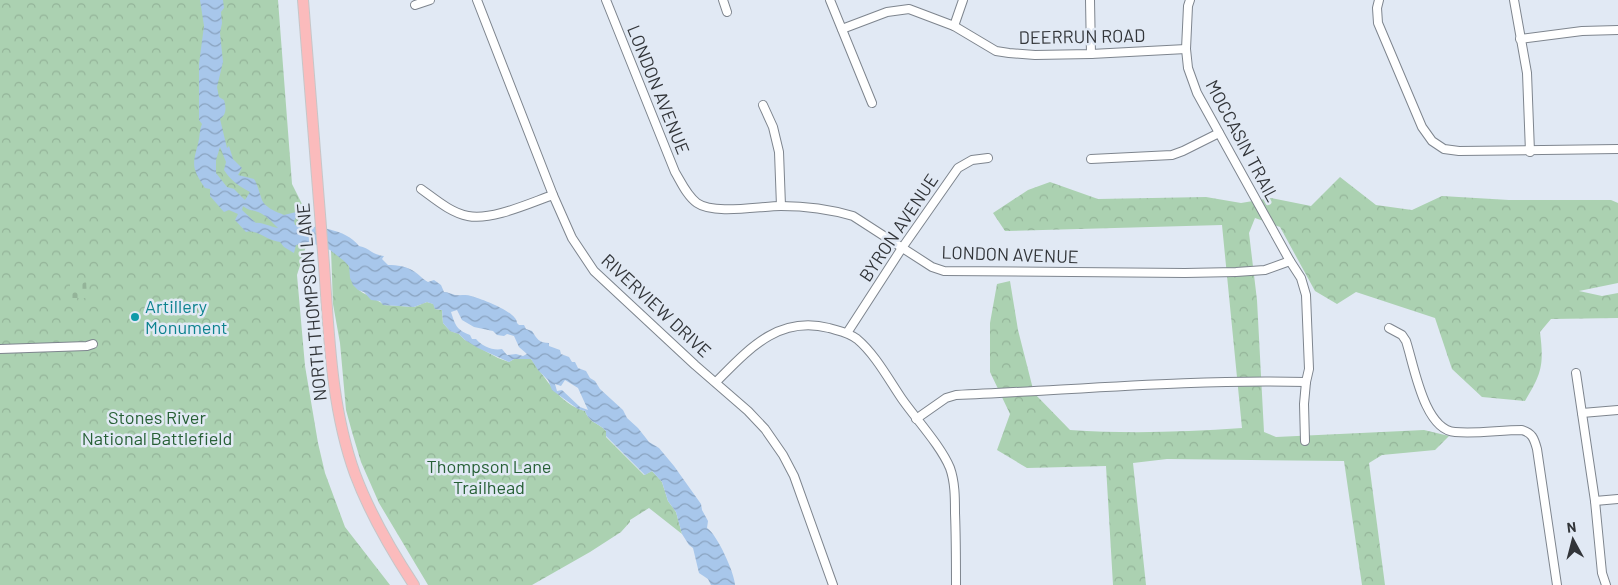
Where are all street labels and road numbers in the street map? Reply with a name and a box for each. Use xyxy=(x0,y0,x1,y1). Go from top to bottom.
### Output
street label: LONDON AVENUE xyxy=(623,22,695,157)
street label: DEERRUN ROAD xyxy=(1018,24,1145,48)
street label: MOCCASIN TRAIL xyxy=(1202,76,1284,205)
street label: BYRON AVENUE xyxy=(854,169,942,285)
street label: NORTH THOMPSON LANE xyxy=(291,202,331,402)
street label: LONDON AVENUE xyxy=(941,241,1079,267)
street label: RIVERVIEW DRIVE xyxy=(597,249,716,362)

